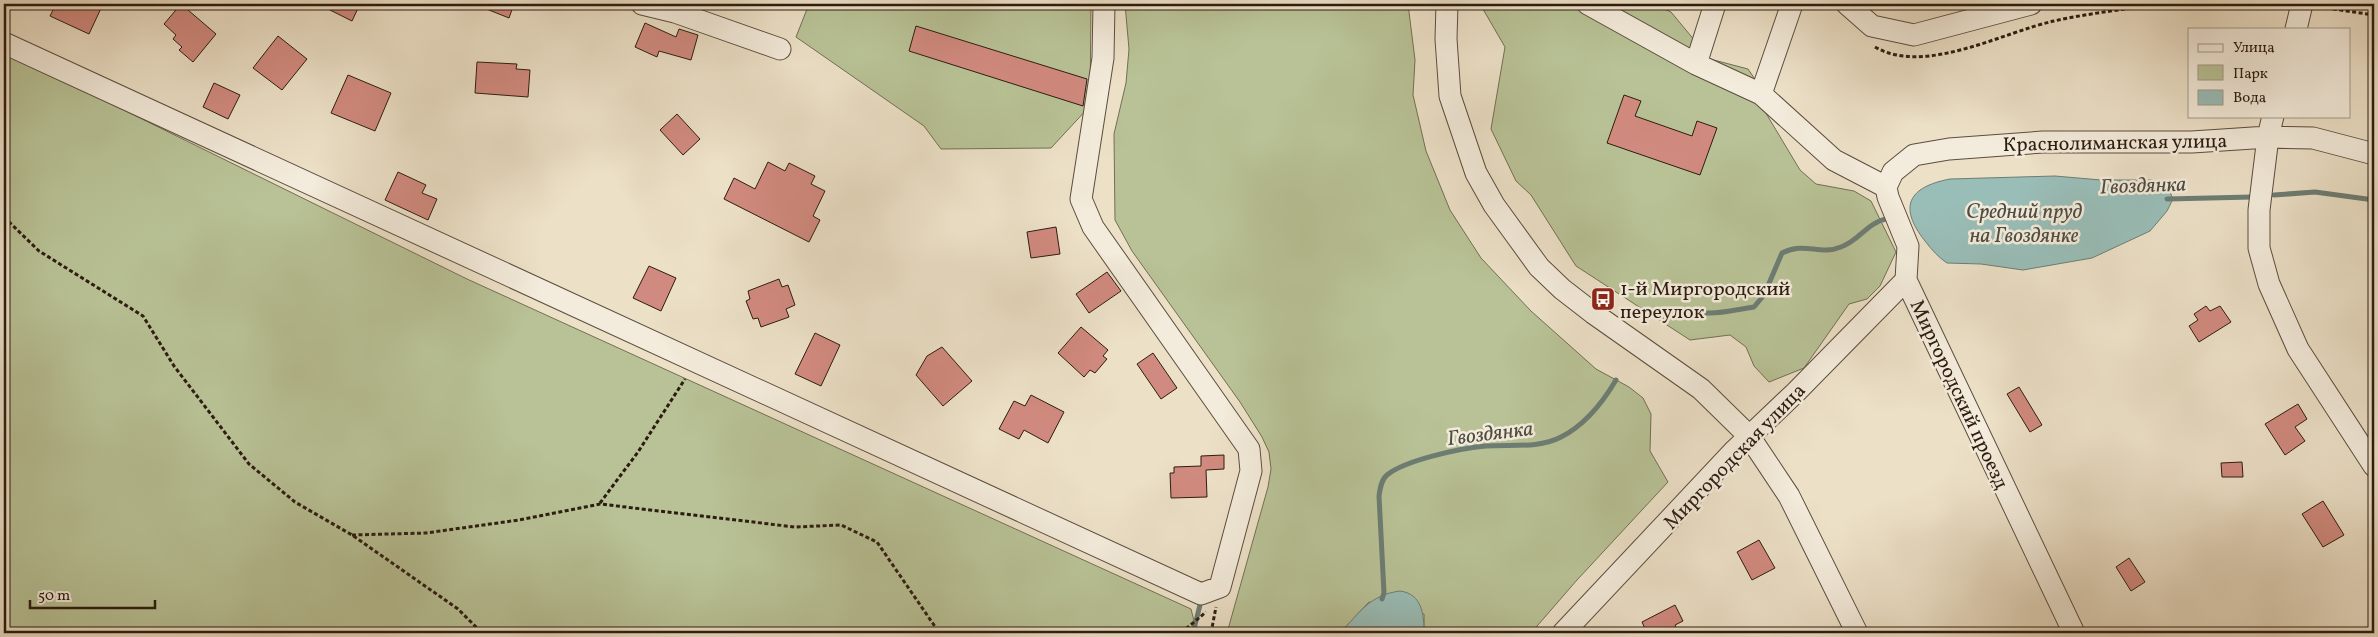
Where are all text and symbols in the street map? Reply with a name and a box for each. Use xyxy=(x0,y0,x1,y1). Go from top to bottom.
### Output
legend xyxy=(2188,28,2350,118)
text: Улица xyxy=(2233,38,2275,59)
text: Парк xyxy=(2233,64,2268,85)
text: Вода xyxy=(2233,88,2266,109)
street label: Краснолиманская улица xyxy=(2002,128,2228,160)
water label: Гвоздянка xyxy=(2099,170,2187,202)
water label: Средний пруд на Гвоздянке xyxy=(1966,198,2083,251)
place label: 1-й Миргородский переулок xyxy=(1620,276,1791,327)
bus stop icon: 1-й Миргородский переулок xyxy=(1590,286,1616,312)
street label: Миргородский проезд xyxy=(1902,296,2014,494)
street label: Миргородская улица xyxy=(1658,378,1813,537)
water label: Гвоздянка xyxy=(1446,415,1535,454)
scale bar xyxy=(30,577,155,609)
text: 50 m xyxy=(38,586,70,607)

